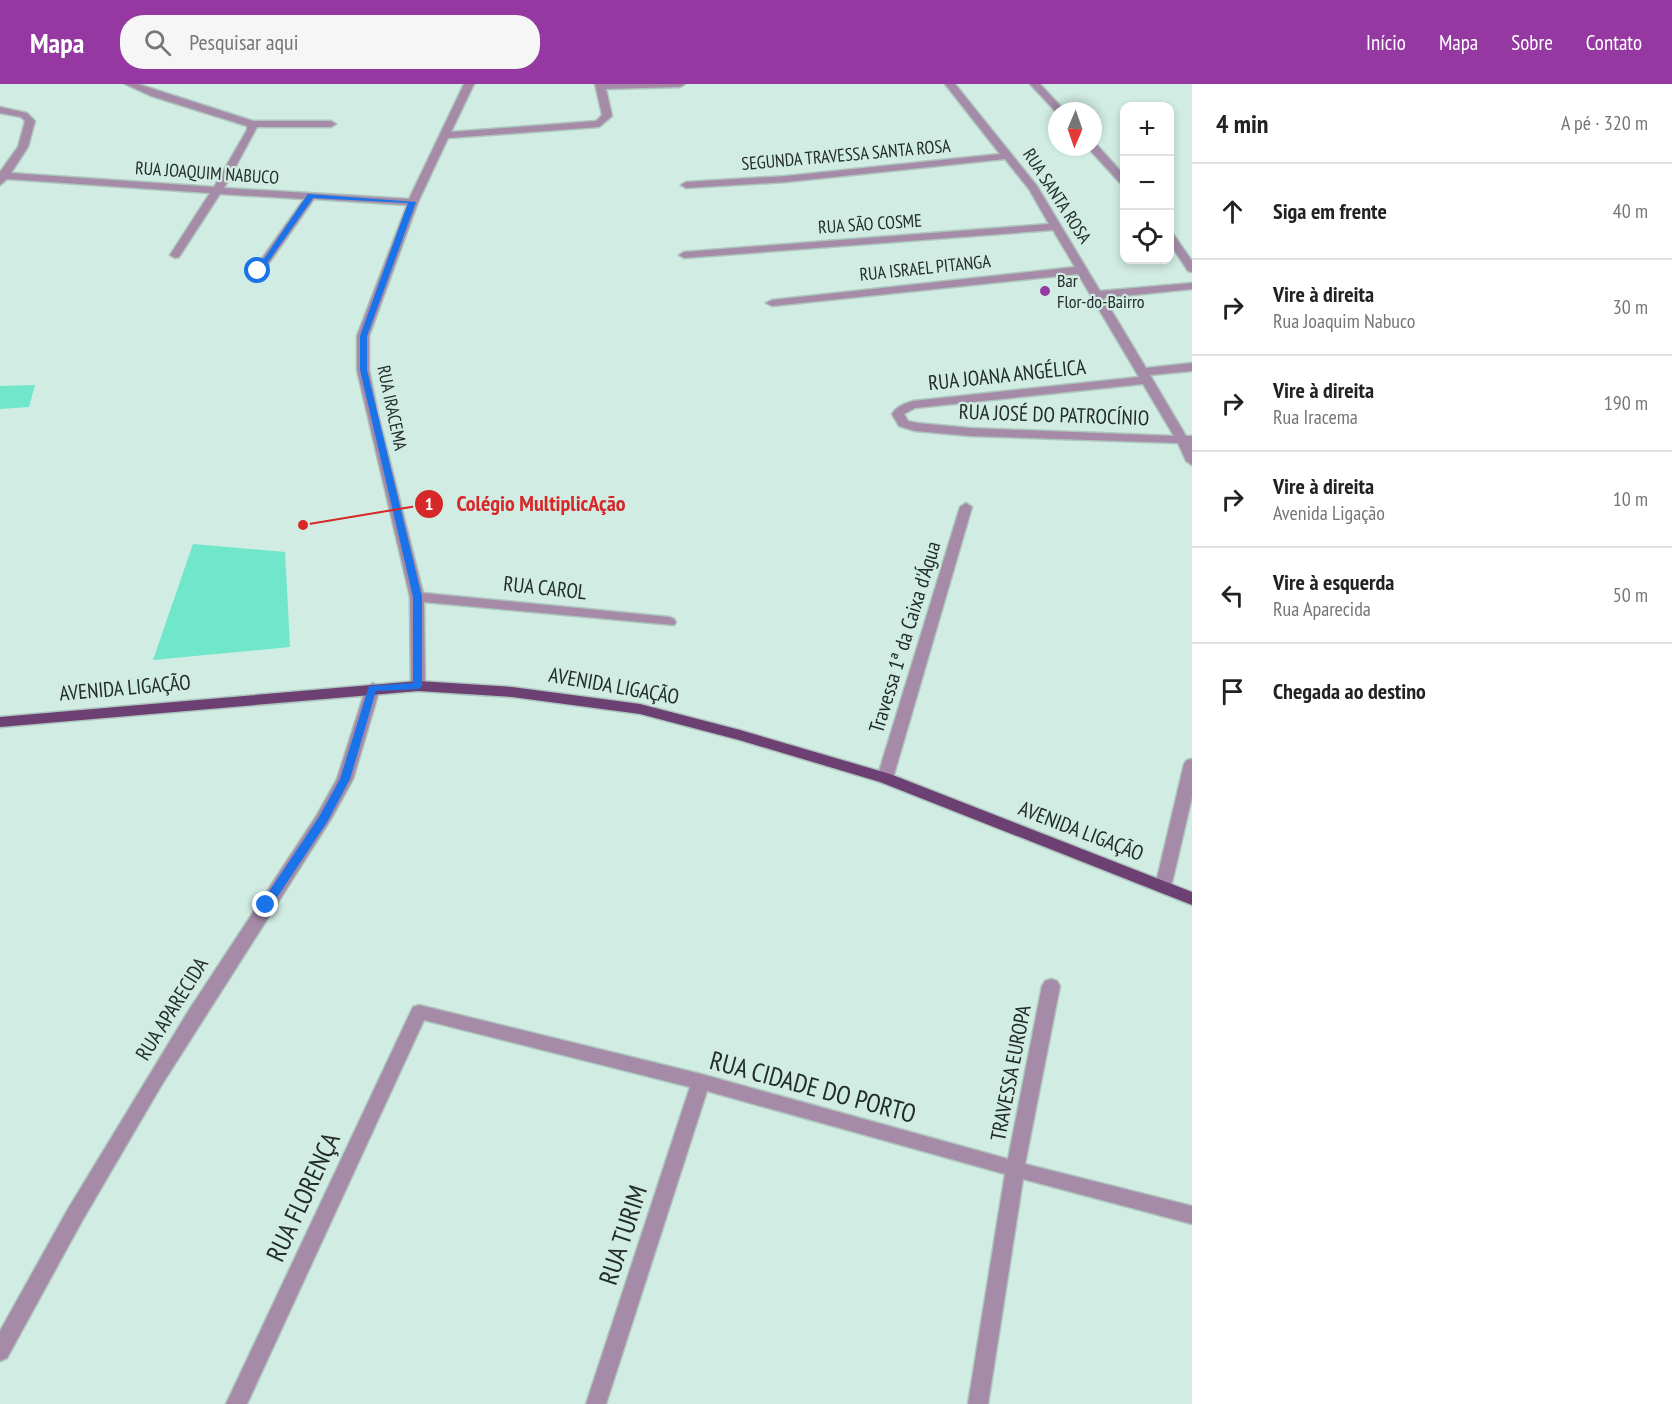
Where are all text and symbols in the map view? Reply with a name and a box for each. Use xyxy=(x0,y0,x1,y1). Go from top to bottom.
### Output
search box xyxy=(120,15,540,69)
text: Mapa xyxy=(30,24,84,61)
icon: search xyxy=(141,26,174,59)
text: Pesquisar aqui xyxy=(189,28,298,56)
text: Início xyxy=(1366,29,1406,56)
text: Mapa xyxy=(1439,29,1478,56)
text: Sobre xyxy=(1511,29,1553,56)
text: Contato xyxy=(1586,29,1642,56)
north arrow xyxy=(1048,102,1102,156)
map controls xyxy=(1120,102,1174,264)
button: + xyxy=(1120,102,1174,156)
text: 4 min xyxy=(1216,107,1269,140)
text: A pé · 320 m xyxy=(1561,110,1648,136)
street label: SEGUNDA TRAVESSA SANTA ROSA xyxy=(740,134,952,175)
street label: RUA SANTA ROSA xyxy=(1018,144,1097,248)
street label: RUA JOAQUIM NABUCO xyxy=(134,156,280,189)
button: − xyxy=(1120,156,1174,210)
icon: ahead xyxy=(1216,195,1249,228)
text: Siga em frente xyxy=(1273,197,1387,225)
text: 40 m xyxy=(1613,198,1648,224)
street label: RUA SÃO COSME xyxy=(817,208,923,239)
button: locate xyxy=(1120,210,1174,264)
street label: RUA ISRAEL PITANGA xyxy=(858,249,992,286)
route start xyxy=(244,257,270,283)
place label: Bar Flor-do-Bairro xyxy=(1057,269,1145,313)
text: Vire à direita xyxy=(1273,280,1374,308)
marker: Bar Flor-do-Bairro xyxy=(1038,284,1052,298)
icon: right xyxy=(1216,291,1249,324)
text: 30 m xyxy=(1613,294,1648,320)
text: Rua Joaquim Nabuco xyxy=(1273,308,1415,334)
street label: RUA JOANA ANGÉLICA xyxy=(927,353,1087,396)
street label: RUA IRACEMA xyxy=(372,363,413,453)
text: Vire à direita xyxy=(1273,376,1374,404)
icon: right xyxy=(1216,387,1249,420)
text: 190 m xyxy=(1604,390,1648,416)
street label: RUA JOSÉ DO PATROCÍNIO xyxy=(958,398,1150,431)
text: Rua Iracema xyxy=(1273,404,1358,430)
text: Vire à direita xyxy=(1273,472,1374,500)
icon: right xyxy=(1216,483,1249,516)
callout: Colégio MultiplicAção xyxy=(414,484,637,524)
text: 10 m xyxy=(1613,486,1648,512)
text: Colégio MultiplicAção xyxy=(456,489,626,517)
text: 1 xyxy=(425,492,433,515)
text: Avenida Ligação xyxy=(1273,500,1385,526)
street label: Travessa 1ª da Caixa d'Água xyxy=(863,538,947,736)
text: Vire à esquerda xyxy=(1273,568,1394,596)
street label: RUA CAROL xyxy=(502,570,588,605)
icon: left xyxy=(1216,579,1249,612)
text: 50 m xyxy=(1613,582,1648,608)
text: Rua Aparecida xyxy=(1273,596,1371,622)
street label: AVENIDA LIGAÇÃO xyxy=(547,661,681,710)
street label: AVENIDA LIGAÇÃO xyxy=(58,668,192,707)
icon: arrive xyxy=(1216,675,1249,708)
text: Chegada ao destino xyxy=(1273,677,1426,705)
street label: AVENIDA LIGAÇÃO xyxy=(1015,794,1148,867)
route end xyxy=(252,891,278,917)
street label: RUA APARECIDA xyxy=(129,952,214,1065)
street label: TRAVESSA EUROPA xyxy=(984,1003,1037,1143)
street label: RUA CIDADE DO PORTO xyxy=(706,1043,920,1130)
street label: RUA FLORENÇA xyxy=(258,1126,347,1267)
street label: RUA TURIM xyxy=(591,1181,654,1289)

